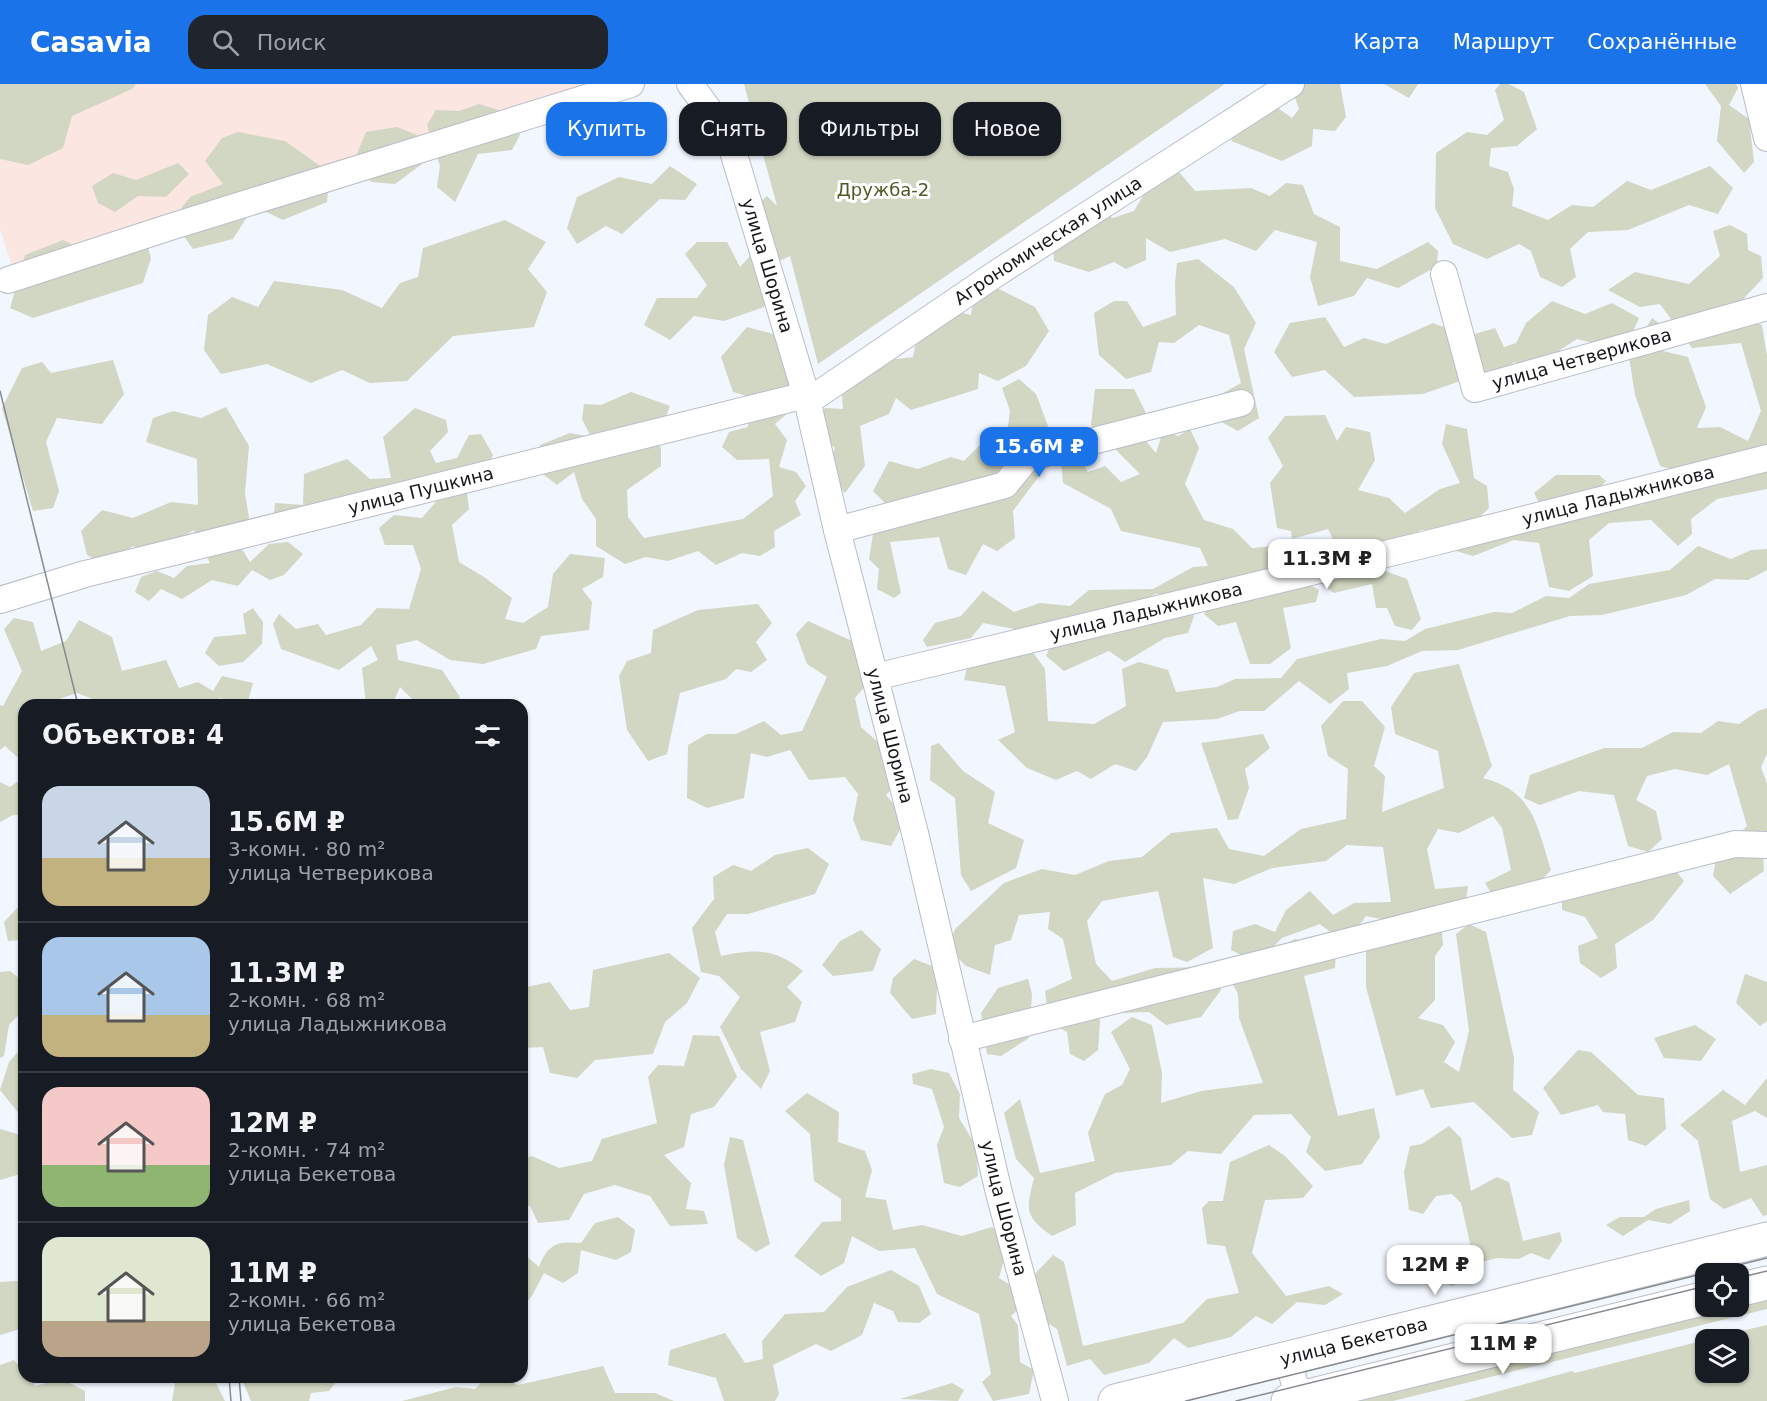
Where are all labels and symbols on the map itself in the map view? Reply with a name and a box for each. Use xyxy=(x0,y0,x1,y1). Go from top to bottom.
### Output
street label: Агрономическая улица xyxy=(950,172,1146,309)
park label: Дружба-2 xyxy=(837,179,929,200)
street label: улица Шорина xyxy=(738,196,798,335)
street label: улица Четверикова xyxy=(1490,323,1674,394)
pin: 15.6M ₽ xyxy=(984,427,1094,478)
street label: улица Ладыжникова xyxy=(1520,461,1716,530)
street label: улица Пушкина xyxy=(346,462,496,518)
pin: 11.3M ₽ xyxy=(1272,539,1382,590)
street label: улица Ладыжникова xyxy=(1048,578,1245,644)
street label: улица Шорина xyxy=(863,666,918,806)
street label: улица Шорина xyxy=(977,1138,1032,1278)
pin: 12M ₽ xyxy=(1393,1245,1477,1296)
street label: улица Бекетова xyxy=(1278,1313,1430,1370)
pin: 11M ₽ xyxy=(1461,1324,1545,1375)

